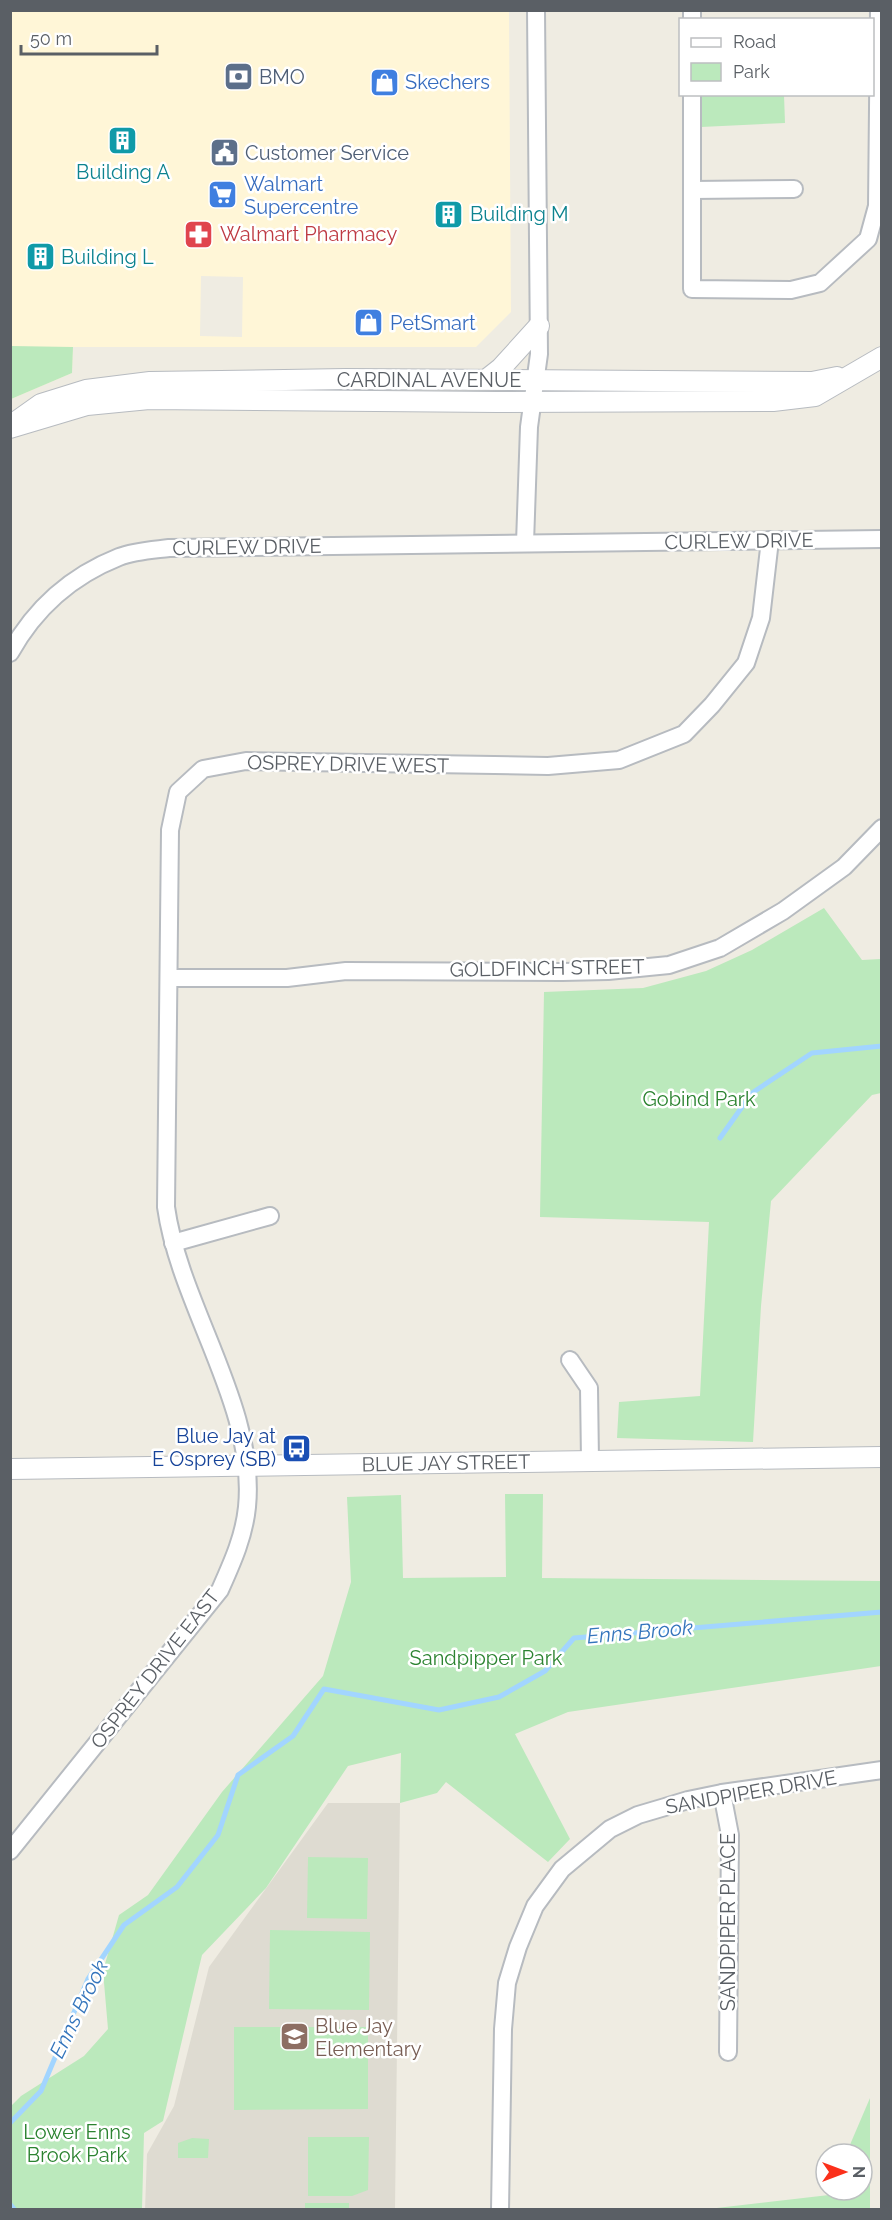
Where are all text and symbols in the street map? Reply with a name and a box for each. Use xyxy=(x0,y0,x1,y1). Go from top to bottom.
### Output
scale bar xyxy=(21,18,158,56)
legend xyxy=(679,18,874,96)
text: 50 m xyxy=(30,28,72,49)
text: Road xyxy=(733,31,776,52)
bank icon: BMO xyxy=(222,61,254,93)
text: Park xyxy=(733,61,770,82)
place label: BMO xyxy=(259,65,305,89)
shop icon: Skechers xyxy=(368,66,400,98)
place label: Skechers xyxy=(405,70,490,94)
building icon: Building A xyxy=(107,125,139,157)
public building icon: Customer Service xyxy=(208,137,240,169)
place label: Customer Service xyxy=(245,141,409,165)
place label: Building A xyxy=(76,160,170,184)
place label: Walmart Supercentre xyxy=(244,172,358,219)
supermarket icon: Walmart Supercentre xyxy=(207,179,239,211)
building icon: Building M xyxy=(433,198,465,230)
place label: Building M xyxy=(470,202,568,226)
pharmacy icon: Walmart Pharmacy xyxy=(183,218,215,250)
place label: Walmart Pharmacy xyxy=(220,222,397,246)
building icon: Building L xyxy=(24,241,56,273)
place label: Building L xyxy=(61,245,154,269)
shop icon: PetSmart xyxy=(353,307,385,339)
place label: PetSmart xyxy=(390,311,476,335)
street label: CARDINAL AVENUE xyxy=(337,368,521,392)
street label: CURLEW DRIVE xyxy=(664,528,814,554)
street label: CURLEW DRIVE xyxy=(172,534,322,560)
street label: OSPREY DRIVE WEST xyxy=(247,750,449,778)
street label: GOLDFINCH STREET xyxy=(449,954,645,982)
park label: Gobind Park xyxy=(643,1087,756,1111)
place label: Blue Jay at E Osprey (SB) xyxy=(152,1424,276,1471)
bus stop icon: Blue Jay at E Osprey (SB) xyxy=(281,1432,313,1464)
street label: BLUE JAY STREET xyxy=(361,1450,531,1476)
street label: OSPREY DRIVE EAST xyxy=(85,1585,225,1753)
water label: Enns Brook xyxy=(586,1614,694,1649)
park label: Sandpipper Park xyxy=(410,1646,563,1670)
street label: SANDPIPER DRIVE xyxy=(664,1765,838,1819)
street label: SANDPIPER PLACE xyxy=(716,1833,740,2011)
water label: Enns Brook xyxy=(44,1955,113,2062)
place label: Blue Jay Elementary xyxy=(315,2014,422,2061)
school or university icon: Blue Jay Elementary xyxy=(278,2021,310,2053)
park label: Lower Enns Brook Park xyxy=(23,2120,131,2167)
north arrow xyxy=(814,2142,874,2202)
text: N xyxy=(849,2166,868,2178)

